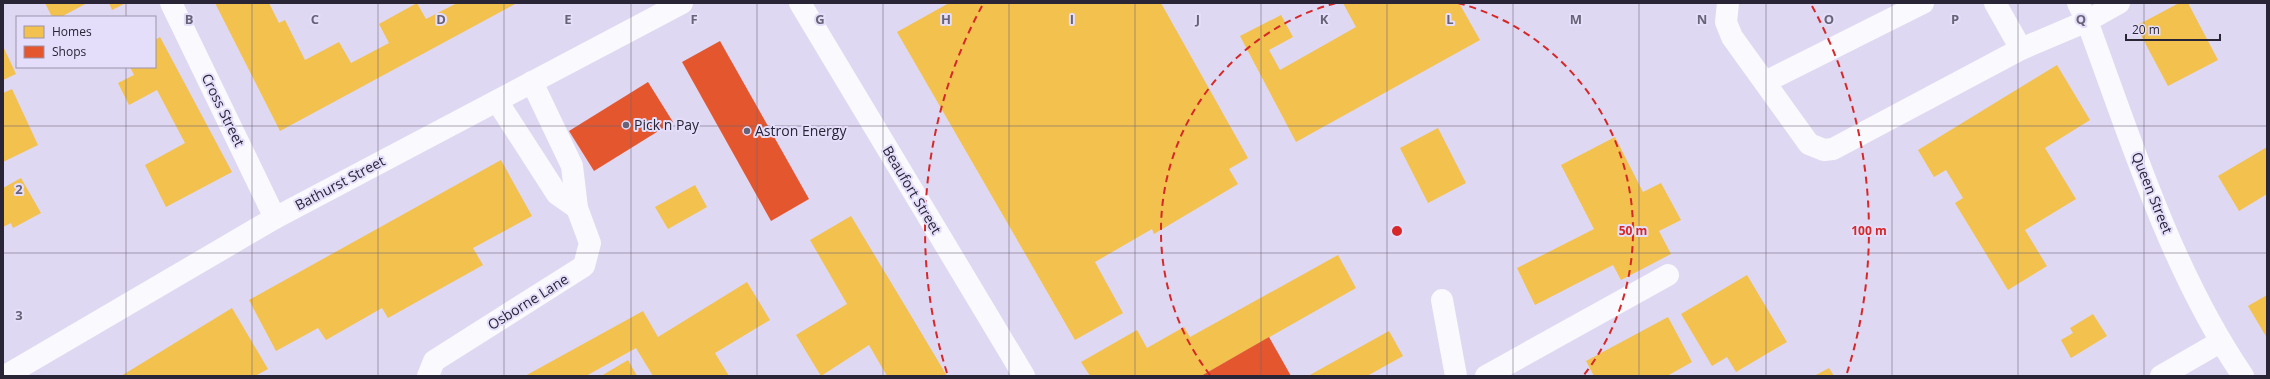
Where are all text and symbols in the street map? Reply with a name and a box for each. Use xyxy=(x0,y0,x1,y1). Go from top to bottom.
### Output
text: B xyxy=(185,10,194,28)
text: C xyxy=(311,10,319,28)
text: D xyxy=(436,10,446,28)
text: E xyxy=(564,10,572,28)
text: F xyxy=(690,10,698,28)
text: G xyxy=(815,10,825,28)
text: H xyxy=(941,10,951,28)
text: I xyxy=(1070,10,1074,28)
text: J xyxy=(1195,10,1200,28)
text: K xyxy=(1320,10,1329,28)
text: L xyxy=(1446,10,1454,28)
text: M xyxy=(1570,10,1582,28)
text: N xyxy=(1697,10,1707,28)
text: O xyxy=(1824,10,1834,28)
text: P xyxy=(1951,10,1959,28)
text: Q xyxy=(2076,10,2086,28)
legend xyxy=(16,16,156,68)
scale bar xyxy=(2126,16,2220,42)
text: 20 m xyxy=(2132,21,2160,38)
text: Homes xyxy=(52,23,92,40)
text: Shops xyxy=(52,43,87,60)
street label: Cross Street xyxy=(198,70,249,149)
place label: Pick n Pay xyxy=(634,115,700,134)
marker: Pick n Pay xyxy=(621,120,631,130)
place label: Astron Energy xyxy=(755,121,847,140)
marker: Astron Energy xyxy=(742,126,752,136)
street label: Beaufort Street xyxy=(879,142,946,237)
street label: Queen Street xyxy=(2127,149,2177,236)
street label: Bathurst Street xyxy=(292,151,388,214)
text: 2 xyxy=(15,180,23,198)
text: 50 m xyxy=(1619,222,1647,239)
text: 100 m xyxy=(1851,222,1887,239)
centre of rings xyxy=(1390,224,1404,238)
street label: Osborne Lane xyxy=(484,269,572,334)
text: 3 xyxy=(15,306,23,324)

